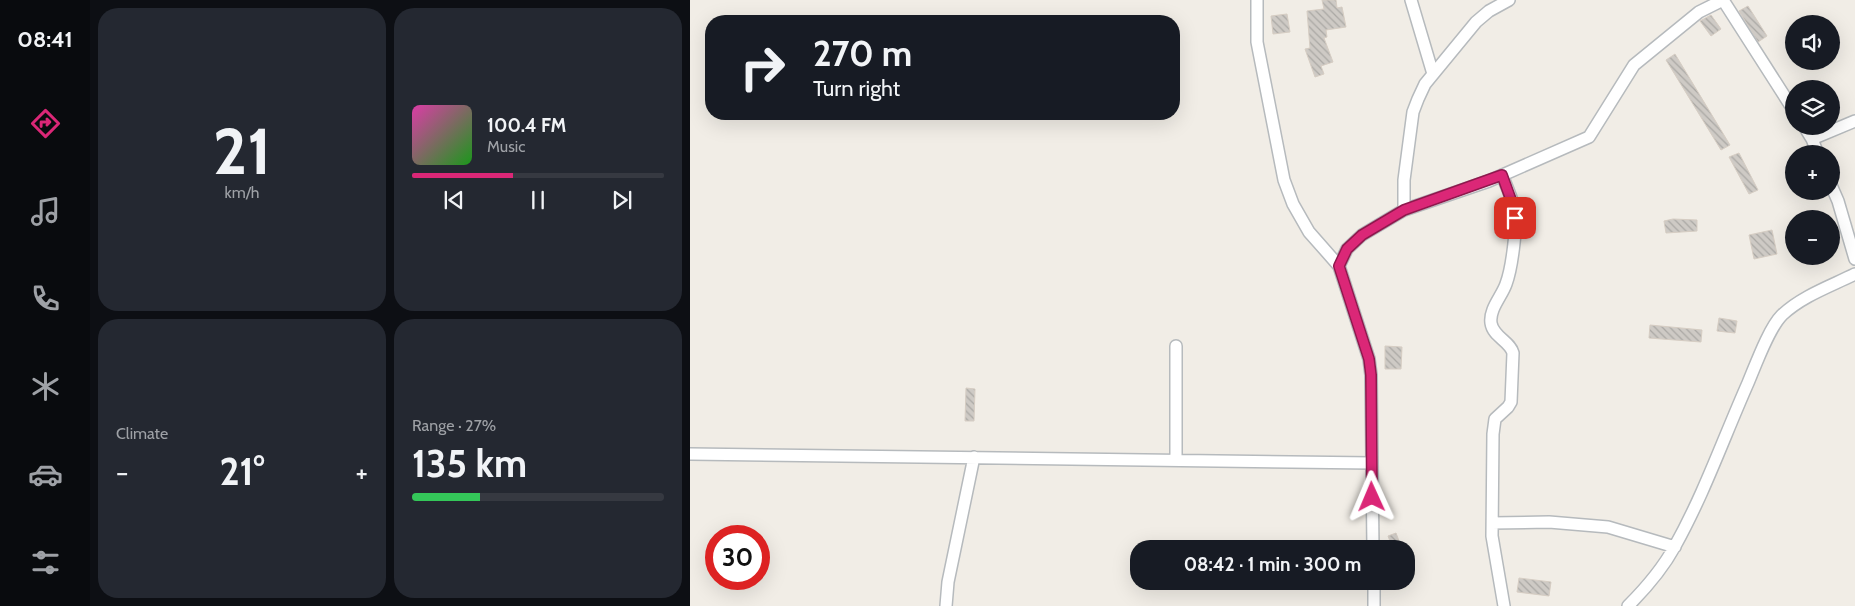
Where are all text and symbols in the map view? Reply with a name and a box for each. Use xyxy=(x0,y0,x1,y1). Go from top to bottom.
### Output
map controls xyxy=(1785,15,1840,265)
button: sound xyxy=(1785,15,1840,70)
text: 08:41 xyxy=(17,26,73,53)
text: 270 m xyxy=(813,32,912,75)
icon: right xyxy=(730,35,795,100)
text: Turn right xyxy=(813,75,900,102)
button: layers xyxy=(1785,80,1840,135)
icon: directions xyxy=(28,106,63,141)
text: 21 xyxy=(213,111,271,190)
text: 100.4 FM xyxy=(487,114,566,137)
text: Music xyxy=(487,137,525,156)
button: + xyxy=(1785,145,1840,200)
text: km/h xyxy=(224,183,260,202)
icon: previous xyxy=(440,186,468,214)
icon: pause xyxy=(524,186,552,214)
icon: next xyxy=(608,186,636,214)
icon: music xyxy=(28,194,63,229)
pin xyxy=(1494,197,1536,239)
icon: arrive xyxy=(1501,204,1529,232)
button: − xyxy=(1785,210,1840,265)
icon: phone xyxy=(28,281,63,316)
icon: climate xyxy=(28,369,63,404)
text: Range · 27% xyxy=(412,416,496,435)
text: Climate xyxy=(116,424,168,443)
text: 135 km xyxy=(412,440,527,487)
text: 21° xyxy=(219,448,265,495)
text: − xyxy=(116,455,128,489)
text: + xyxy=(356,455,368,489)
icon: car xyxy=(28,457,63,492)
position arrow xyxy=(1345,470,1397,522)
speed limit sign: 30 xyxy=(705,525,770,590)
icon: filters xyxy=(28,545,63,580)
text: 08:42 · 1 min · 300 m xyxy=(1184,553,1361,576)

